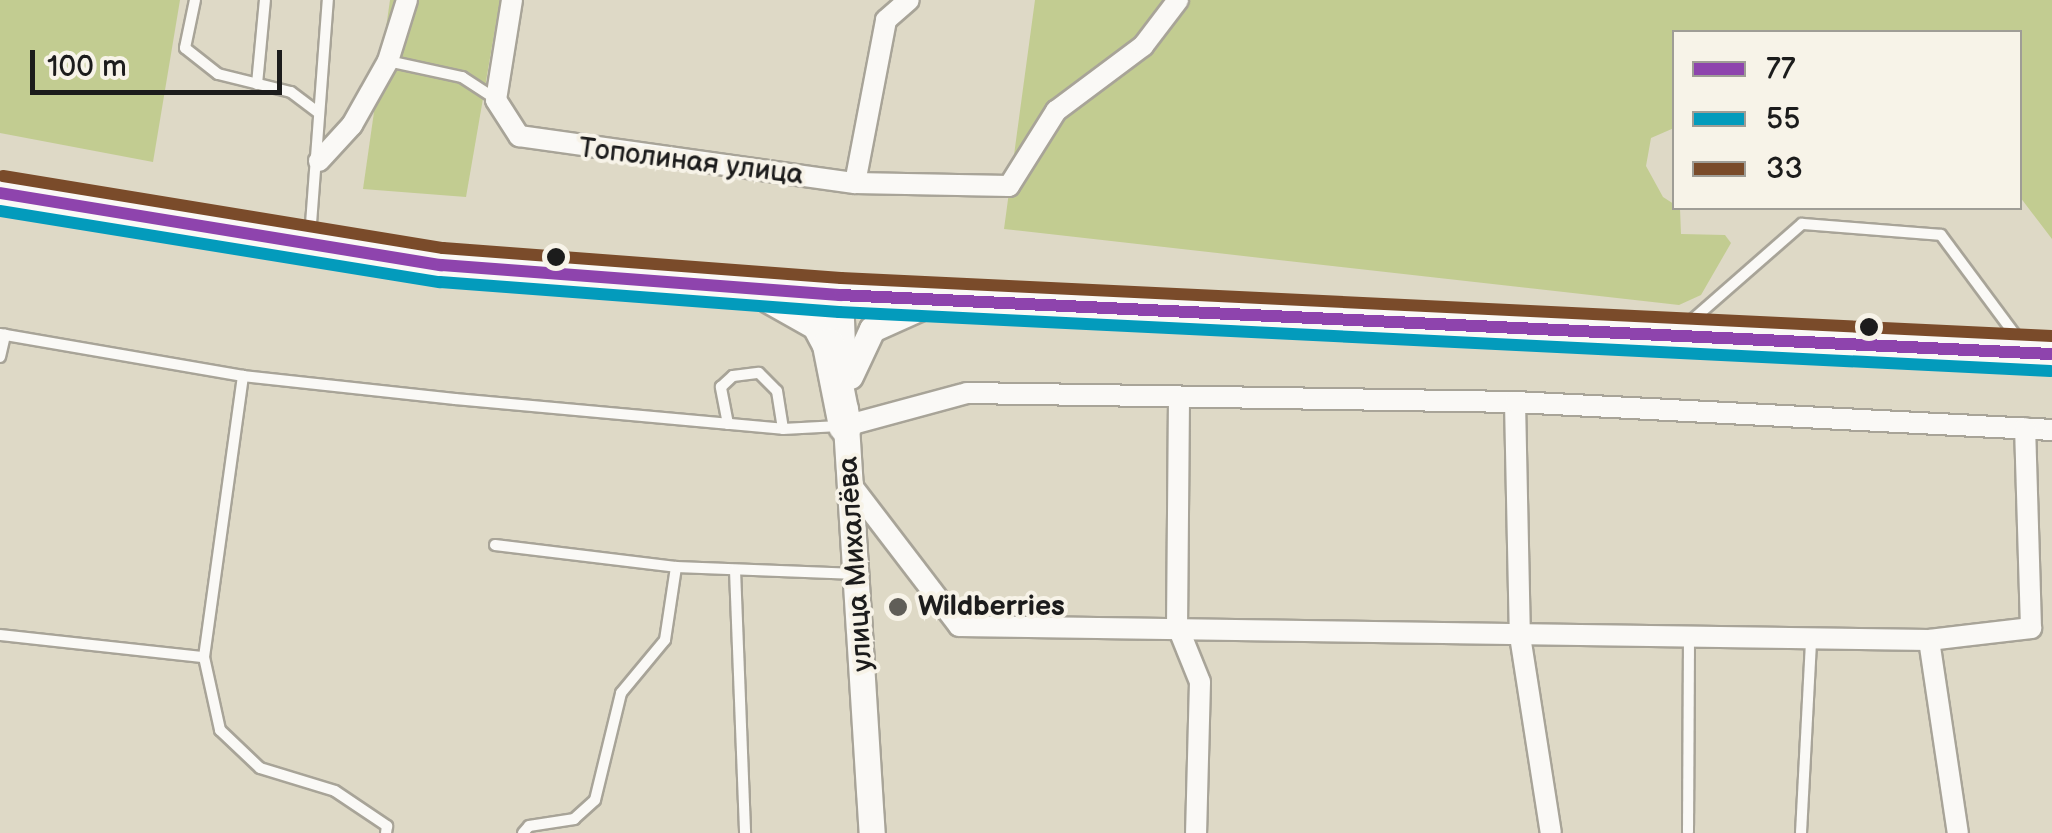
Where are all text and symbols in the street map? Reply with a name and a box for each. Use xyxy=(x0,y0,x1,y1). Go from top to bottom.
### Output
scale bar xyxy=(35,30,288,92)
legend xyxy=(1672,30,2022,210)
text: 100 m xyxy=(47,49,127,85)
text: 77 xyxy=(1766,51,1795,87)
text: 55 xyxy=(1766,101,1800,137)
street label: Тополиная улица xyxy=(577,132,805,192)
text: 33 xyxy=(1766,151,1803,187)
unlabelled marker xyxy=(546,247,566,267)
unlabelled marker xyxy=(1859,317,1879,337)
street label: улица Михалёва xyxy=(832,455,880,673)
place label: Wildberries xyxy=(918,590,1065,624)
marker: Wildberries xyxy=(887,596,909,618)

